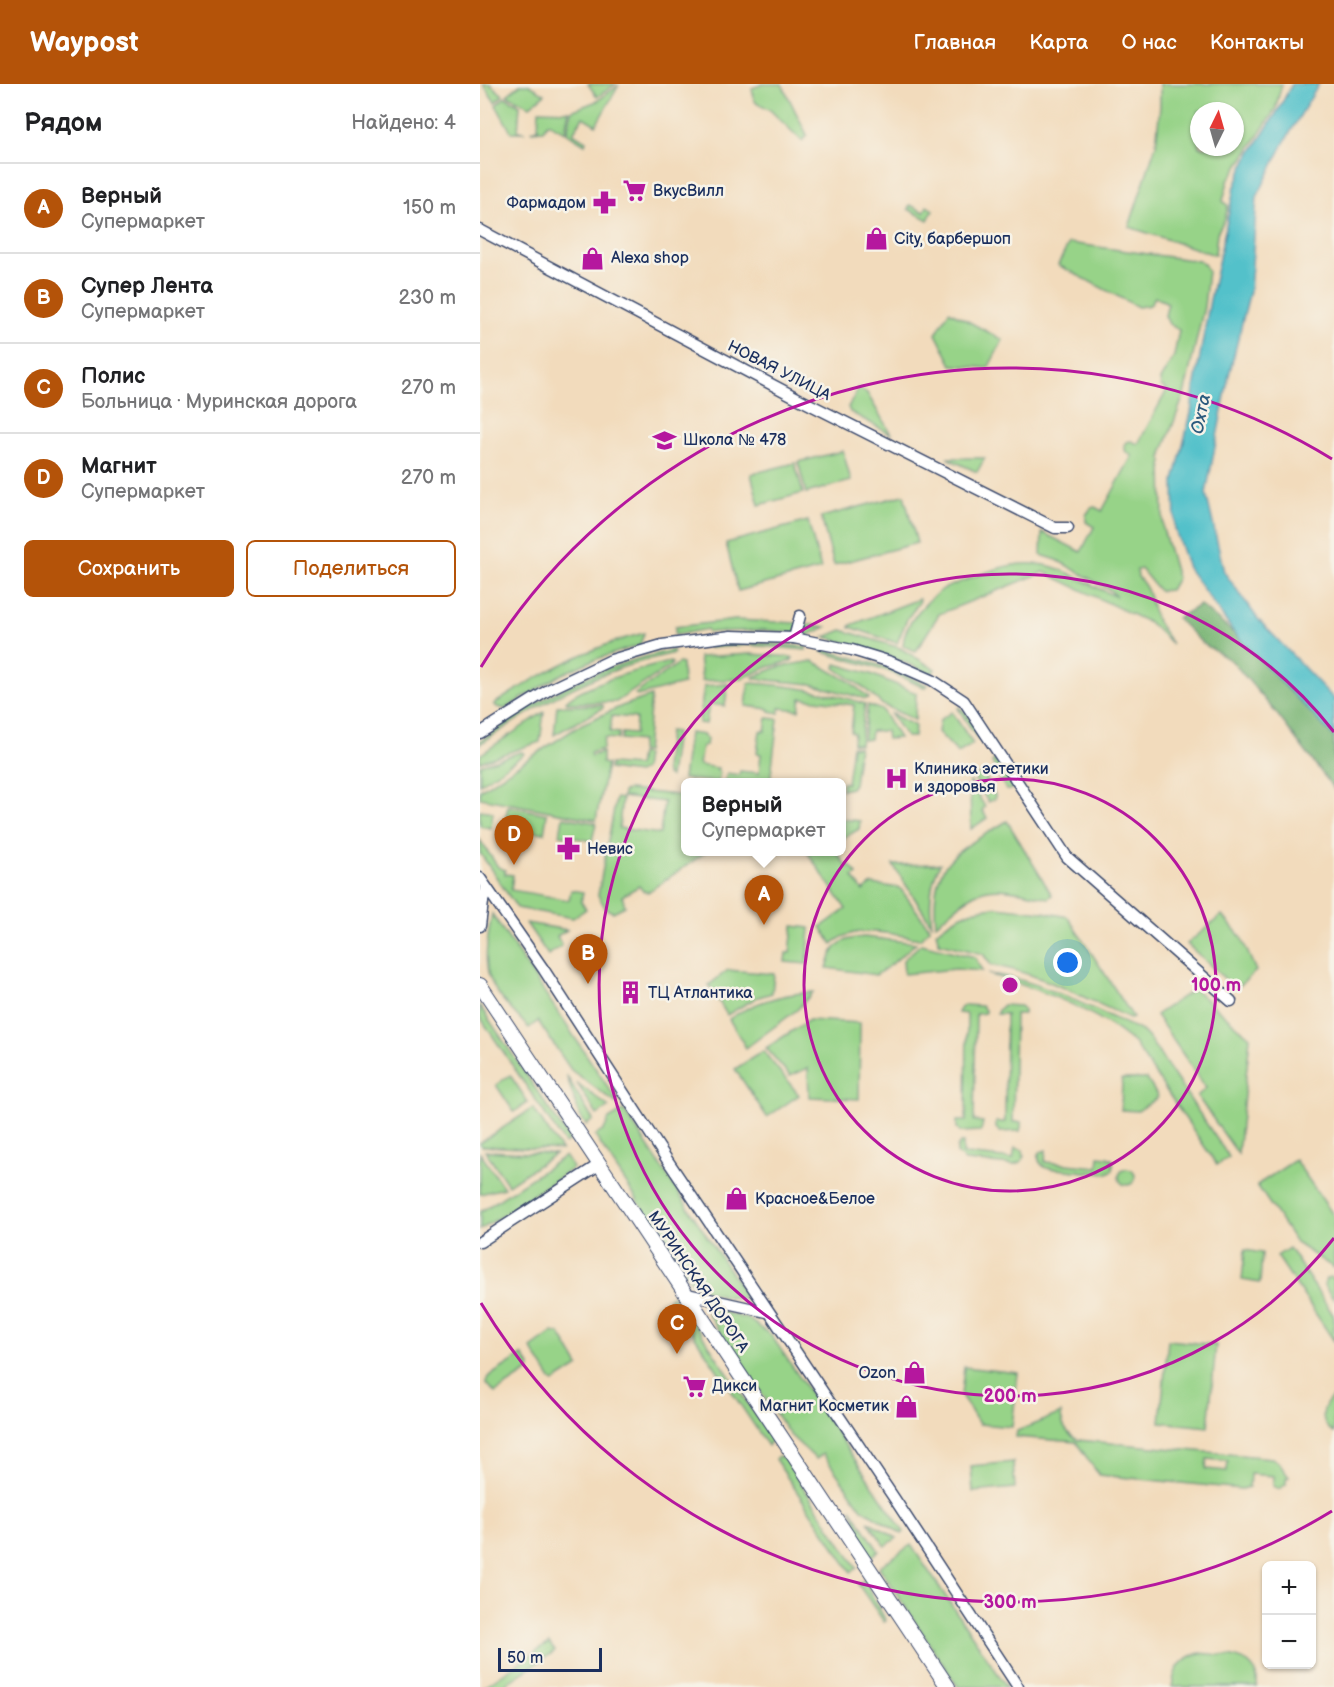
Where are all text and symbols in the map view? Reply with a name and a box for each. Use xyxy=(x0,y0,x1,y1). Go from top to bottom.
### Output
text: Waypost xyxy=(30,26,139,59)
text: Главная xyxy=(913,30,996,55)
text: Карта xyxy=(1029,30,1088,55)
text: О нас xyxy=(1121,30,1177,55)
text: Контакты xyxy=(1210,30,1304,55)
north arrow xyxy=(1190,102,1244,156)
text: Рядом xyxy=(24,108,102,139)
text: Найдено: 4 xyxy=(351,111,456,135)
supermarket icon: ВкусВилл xyxy=(622,178,648,204)
place label: ВкусВилл xyxy=(653,182,724,201)
text: Верный xyxy=(81,183,162,210)
pharmacy icon: Фармадом xyxy=(591,190,617,216)
place label: Фармадом xyxy=(507,194,586,213)
text: A xyxy=(37,196,50,220)
text: 150 m xyxy=(403,196,456,220)
text: Супермаркет xyxy=(81,210,205,234)
shop icon: City, барбершоп xyxy=(863,226,889,252)
place label: City, барбершоп xyxy=(894,230,1011,249)
shop icon: Alexa shop xyxy=(580,245,606,271)
place label: Alexa shop xyxy=(611,249,689,268)
text: Супер Лента xyxy=(81,273,213,300)
text: B xyxy=(36,286,51,310)
text: 230 m xyxy=(399,286,456,310)
text: Супермаркет xyxy=(81,300,205,324)
street label: НОВАЯ УЛИЦА xyxy=(724,337,834,405)
text: Полис xyxy=(81,363,145,390)
text: C xyxy=(36,376,51,400)
text: 270 m xyxy=(401,376,456,400)
text: Больница · Муринская дорога xyxy=(81,390,357,414)
water label: Охта xyxy=(1187,392,1215,436)
school or university icon: Школа № 478 xyxy=(652,427,678,453)
place label: Школа № 478 xyxy=(683,431,786,450)
text: Магнит xyxy=(81,453,157,480)
text: D xyxy=(37,466,50,490)
text: 270 m xyxy=(401,466,456,490)
text: Супермаркет xyxy=(81,480,205,504)
button: Сохранить xyxy=(24,540,234,597)
button: Поделиться xyxy=(246,540,456,597)
place label: Клиника эстетики и здоровья xyxy=(914,760,1049,797)
hospital icon: Клиника эстетики и здоровья xyxy=(883,765,909,791)
popup xyxy=(681,778,846,856)
text: Верный xyxy=(701,792,782,819)
pin: D xyxy=(495,816,534,865)
text: Супермаркет xyxy=(701,819,826,843)
pharmacy icon: Невис xyxy=(556,836,582,862)
place label: Невис xyxy=(587,840,633,859)
pin: A xyxy=(744,876,784,925)
pin: B xyxy=(568,934,608,984)
your location xyxy=(1053,948,1082,977)
centre of rings xyxy=(1000,975,1020,995)
text: 100 m xyxy=(1191,975,1241,996)
building icon: ТЦ Атлантика xyxy=(617,980,643,1006)
place label: ТЦ Атлантика xyxy=(648,984,753,1003)
shop icon: Красное&Белое xyxy=(724,1186,750,1212)
place label: Красное&Белое xyxy=(755,1190,875,1209)
street label: МУРИНСКАЯ ДОРОГА xyxy=(643,1208,753,1357)
pin: C xyxy=(658,1304,696,1354)
shop icon: Ozon xyxy=(901,1360,927,1386)
place label: Ozon xyxy=(858,1364,896,1383)
supermarket icon: Дикси xyxy=(681,1373,707,1399)
place label: Дикси xyxy=(712,1377,757,1396)
text: 200 m xyxy=(983,1386,1037,1407)
shop icon: Магнит Косметик xyxy=(894,1393,920,1419)
place label: Магнит Косметик xyxy=(759,1397,889,1416)
map controls xyxy=(1262,1561,1316,1669)
button: + xyxy=(1262,1561,1316,1615)
text: 300 m xyxy=(983,1592,1037,1613)
button: − xyxy=(1262,1615,1316,1669)
scale bar xyxy=(498,1645,602,1672)
text: 50 m xyxy=(507,1649,543,1668)

